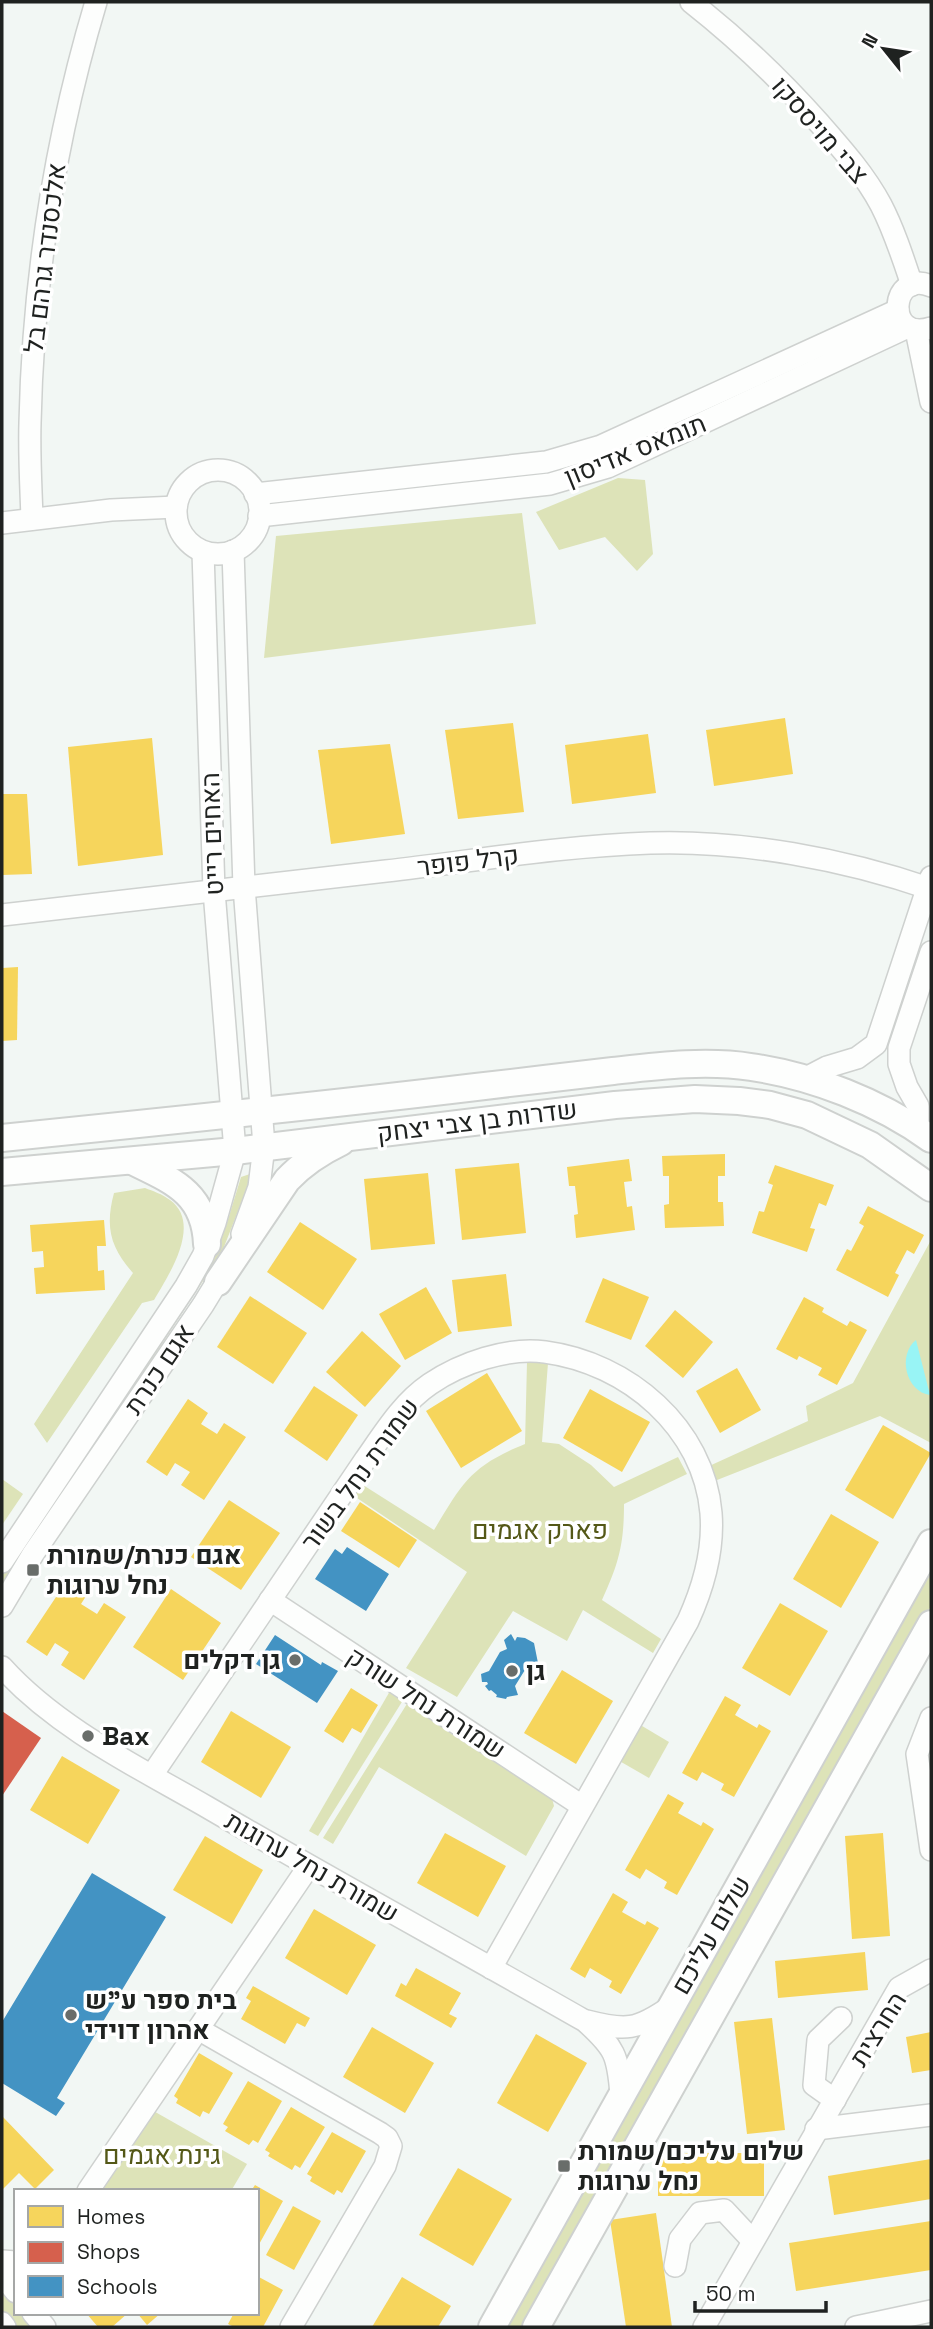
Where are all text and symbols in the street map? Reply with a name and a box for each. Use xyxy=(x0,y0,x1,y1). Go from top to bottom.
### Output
north arrow xyxy=(849,14,919,84)
text: N xyxy=(856,29,884,53)
street label: צבי מויססקו xyxy=(764,69,876,191)
street label: אלכסנדר גרהם בל xyxy=(16,161,74,355)
street label: תומאס אדיסון xyxy=(559,406,711,494)
street label: האחים רייט xyxy=(193,772,231,896)
street label: קרל פופר xyxy=(415,838,521,884)
street label: שדרות בן צבי יצחק xyxy=(375,1092,579,1150)
street label: אגם כנרת xyxy=(116,1317,202,1421)
street label: שמורת נחל בשור xyxy=(293,1391,427,1557)
park label: פארק אגמים xyxy=(472,1513,608,1547)
place label: אגם כנרת/שמורת נחל ערוגות xyxy=(47,1538,241,1602)
marker: אגם כנרת/שמורת נחל ערוגות xyxy=(25,1562,41,1578)
street label: שמורת נחל שורק xyxy=(340,1639,512,1767)
place label: גן דקלים xyxy=(183,1643,281,1677)
marker: גן דקלים xyxy=(287,1652,303,1668)
place label: גן xyxy=(526,1654,546,1688)
marker: גן xyxy=(504,1663,520,1679)
place label: Bax xyxy=(102,1719,150,1753)
marker: Bax xyxy=(80,1728,96,1744)
street label: שמורת נחל ערוגות xyxy=(219,1803,405,1931)
street label: שלום עליכם xyxy=(663,1870,759,2000)
place label: בית ספר ע"ש אהרון דוידי xyxy=(85,1983,237,2047)
street label: החרצית xyxy=(842,1985,914,2073)
marker: בית ספר ע"ש אהרון דוידי xyxy=(63,2007,79,2023)
place label: שלום עליכם/שמורת נחל ערוגות xyxy=(578,2134,804,2198)
park label: גינת אגמים xyxy=(103,2138,221,2172)
marker: שלום עליכם/שמורת נחל ערוגות xyxy=(556,2158,572,2174)
legend xyxy=(14,2189,259,2315)
text: Homes xyxy=(77,2203,145,2230)
text: Shops xyxy=(77,2238,140,2265)
scale bar xyxy=(695,2270,826,2314)
text: Schools xyxy=(77,2273,157,2300)
text: 50 m xyxy=(706,2280,756,2307)

